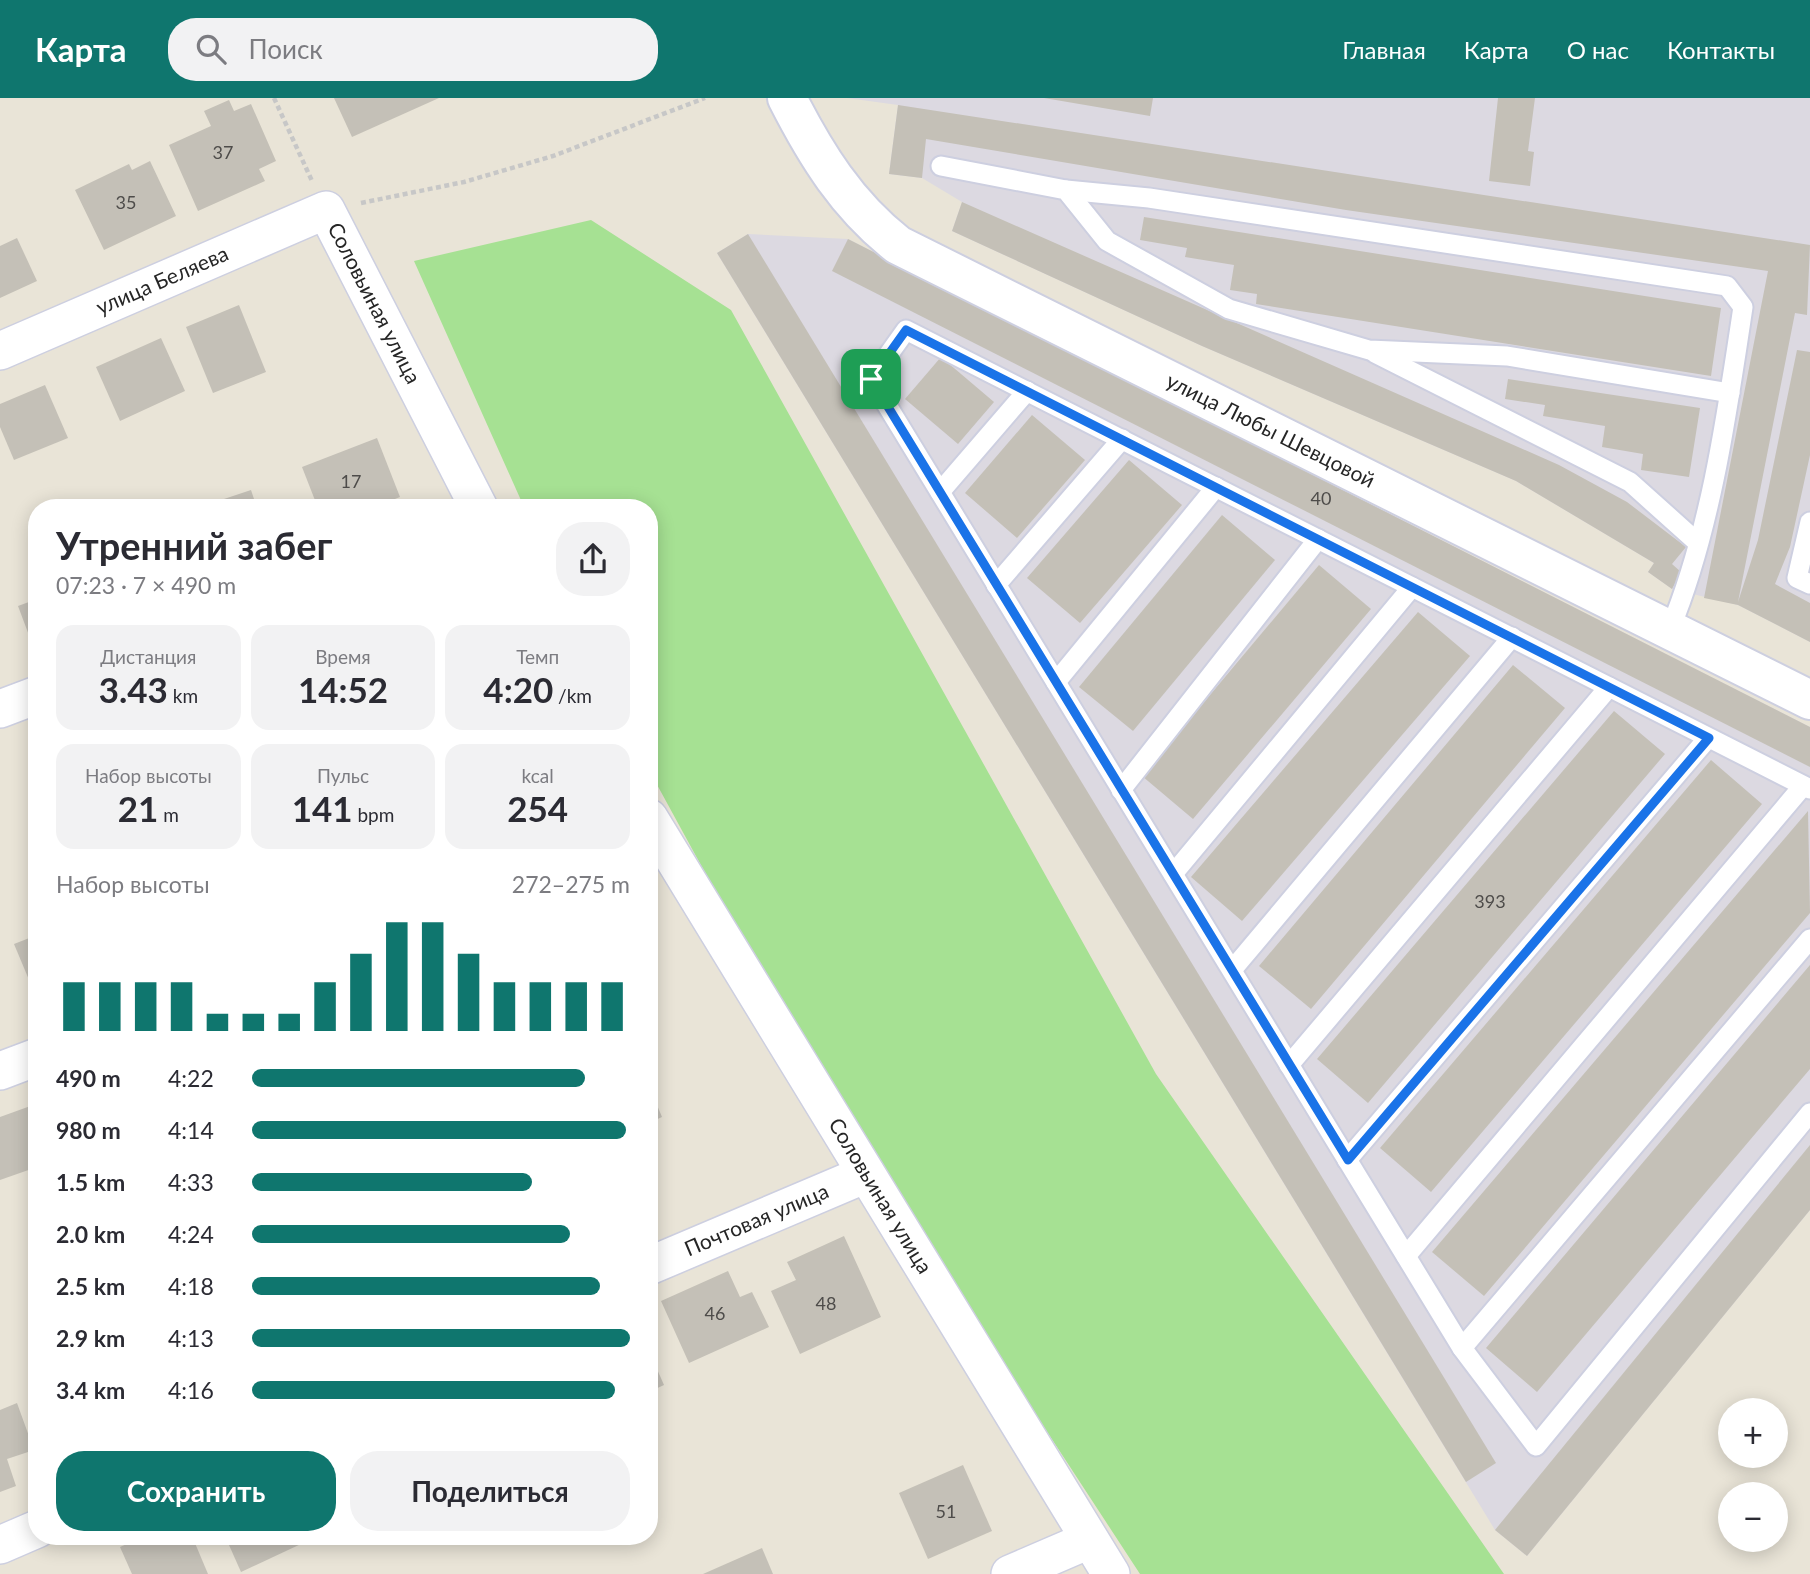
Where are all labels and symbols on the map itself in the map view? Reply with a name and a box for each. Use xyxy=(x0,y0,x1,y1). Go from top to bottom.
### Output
house number: 37 xyxy=(213,141,233,163)
house number: 35 xyxy=(116,191,136,213)
street label: Соловьиная улица xyxy=(324,218,427,387)
street label: улица Беляева xyxy=(92,240,232,319)
pin xyxy=(841,349,901,409)
street label: улица Любы Шевцовой xyxy=(1163,367,1380,492)
house number: 17 xyxy=(341,470,361,492)
house number: 40 xyxy=(1311,487,1331,509)
house number: 393 xyxy=(1474,890,1506,912)
street label: Соловьиная улица xyxy=(824,1113,938,1278)
street label: Почтовая улица xyxy=(680,1177,832,1261)
house number: 48 xyxy=(816,1292,836,1314)
house number: 46 xyxy=(705,1302,725,1324)
house number: 51 xyxy=(936,1500,956,1522)

